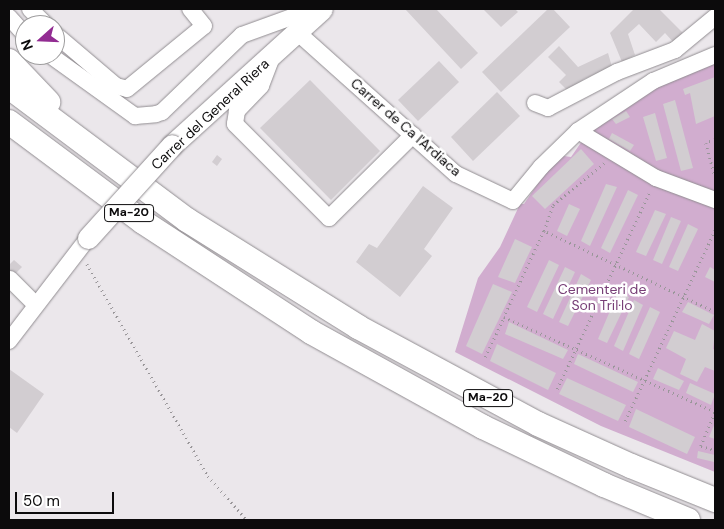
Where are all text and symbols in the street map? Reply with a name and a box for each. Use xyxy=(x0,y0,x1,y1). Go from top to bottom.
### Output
north arrow xyxy=(15,15,65,65)
text: N xyxy=(17,37,37,53)
street label: Carrer del General Riera xyxy=(148,55,272,173)
street label: Carrer de Ca l'Ardiaca xyxy=(347,75,465,179)
road number: Ma-20 xyxy=(104,204,154,222)
park label: Cementeri de Son Tril·lo xyxy=(558,281,646,314)
road number: Ma-20 xyxy=(463,388,513,408)
scale bar xyxy=(18,482,116,514)
text: 50 m xyxy=(23,491,60,511)

